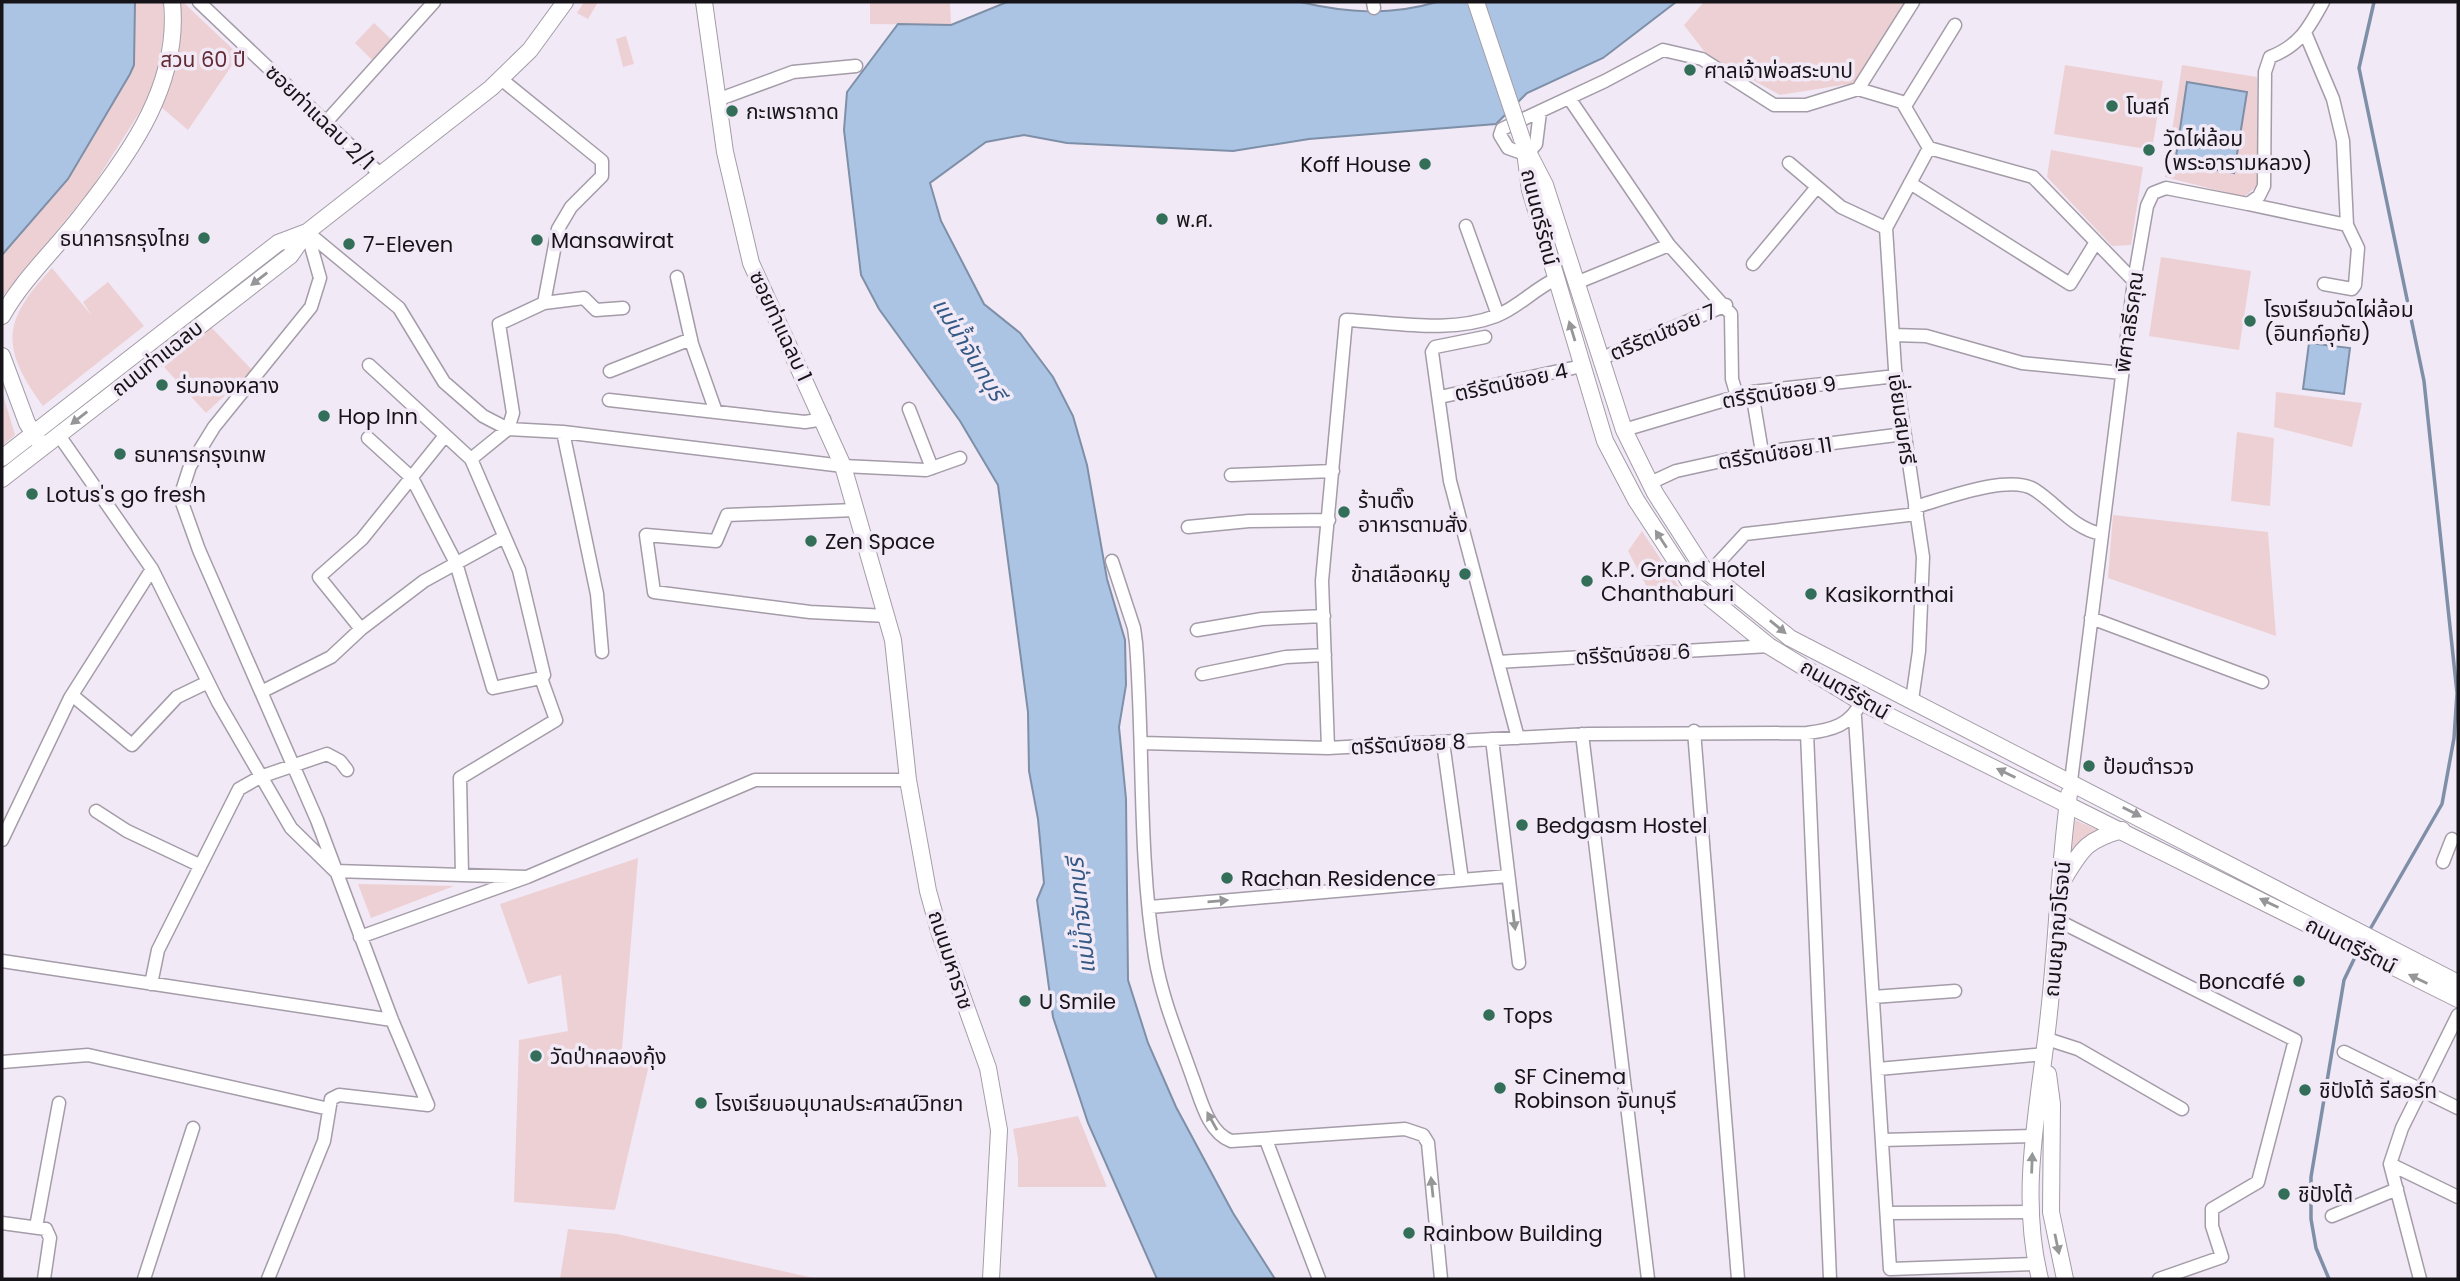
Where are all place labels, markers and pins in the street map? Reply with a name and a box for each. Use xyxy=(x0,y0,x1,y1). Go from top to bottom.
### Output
place label: ศาลเจ้าพ่อสระบาป xyxy=(1704,56,1853,85)
marker: ศาลเจ้าพ่อสระบาป xyxy=(1682,62,1698,78)
place label: โบสถ์ xyxy=(2126,92,2170,121)
place label: กะเพราถาด xyxy=(746,97,839,126)
marker: โบสถ์ xyxy=(2104,98,2120,114)
marker: กะเพราถาด xyxy=(724,103,740,119)
place label: วัดไผ่ล้อม (พระอารามหลวง) xyxy=(2163,124,2312,177)
marker: วัดไผ่ล้อม (พระอารามหลวง) xyxy=(2141,142,2157,158)
place label: Koff House xyxy=(1300,150,1411,179)
marker: Koff House xyxy=(1417,156,1433,172)
place label: พ.ศ. xyxy=(1176,205,1213,234)
marker: พ.ศ. xyxy=(1154,211,1170,227)
place label: ธนาคารกรุงไทย xyxy=(60,224,190,253)
place label: Mansawirat xyxy=(551,226,674,255)
marker: ธนาคารกรุงไทย xyxy=(196,230,212,246)
place label: 7-Eleven xyxy=(363,230,453,259)
marker: Mansawirat xyxy=(529,232,545,248)
marker: 7-Eleven xyxy=(341,236,357,252)
place label: โรงเรียนวัดไผ่ล้อม (อินทก์อุทัย) xyxy=(2264,295,2414,348)
marker: โรงเรียนวัดไผ่ล้อม (อินทก์อุทัย) xyxy=(2242,313,2258,329)
place label: ร่มทองหลาง xyxy=(176,371,279,400)
marker: ร่มทองหลาง xyxy=(154,377,170,393)
place label: Hop Inn xyxy=(338,402,418,431)
marker: Hop Inn xyxy=(316,408,332,424)
place label: ธนาคารกรุงเทพ xyxy=(134,440,266,469)
marker: ธนาคารกรุงเทพ xyxy=(112,446,128,462)
place label: Lotus's go fresh xyxy=(46,480,206,509)
marker: Lotus's go fresh xyxy=(24,486,40,502)
place label: ร้านติ๊ง อาหารตามสั่ง xyxy=(1358,486,1468,539)
marker: ร้านติ๊ง อาหารตามสั่ง xyxy=(1336,504,1352,520)
place label: Zen Space xyxy=(825,527,935,556)
marker: Zen Space xyxy=(803,533,819,549)
place label: K.P. Grand Hotel Chanthaburi xyxy=(1601,555,1766,608)
place label: ข้าสเลือดหมู xyxy=(1351,560,1451,589)
marker: ข้าสเลือดหมู xyxy=(1457,566,1473,582)
marker: K.P. Grand Hotel Chanthaburi xyxy=(1579,573,1595,589)
place label: Kasikornthai xyxy=(1825,580,1954,609)
marker: Kasikornthai xyxy=(1803,586,1819,602)
place label: ป้อมตำรวจ xyxy=(2103,752,2194,781)
marker: ป้อมตำรวจ xyxy=(2081,758,2097,774)
place label: Bedgasm Hostel xyxy=(1536,811,1707,840)
marker: Bedgasm Hostel xyxy=(1514,817,1530,833)
place label: Rachan Residence xyxy=(1241,864,1436,893)
marker: Rachan Residence xyxy=(1219,870,1235,886)
place label: Boncafé xyxy=(2198,967,2285,996)
marker: Boncafé xyxy=(2291,973,2307,989)
place label: U Smile xyxy=(1039,987,1116,1016)
marker: U Smile xyxy=(1017,993,1033,1009)
place label: Tops xyxy=(1503,1001,1553,1030)
marker: Tops xyxy=(1481,1007,1497,1023)
place label: วัดป่าคลองกุ้ง xyxy=(550,1042,667,1071)
marker: วัดป่าคลองกุ้ง xyxy=(528,1048,544,1064)
place label: SF Cinema Robinson จันทบุรี xyxy=(1514,1062,1676,1115)
place label: ชิปังโต้ รีสอร์ท xyxy=(2319,1076,2437,1105)
marker: SF Cinema Robinson จันทบุรี xyxy=(1492,1080,1508,1096)
marker: ชิปังโต้ รีสอร์ท xyxy=(2297,1082,2313,1098)
place label: โรงเรียนอนุบาลประศาสน์วิทยา xyxy=(715,1089,963,1118)
marker: โรงเรียนอนุบาลประศาสน์วิทยา xyxy=(693,1095,709,1111)
place label: ชิปังโต้ xyxy=(2298,1180,2353,1209)
marker: ชิปังโต้ xyxy=(2276,1186,2292,1202)
place label: Rainbow Building xyxy=(1423,1219,1603,1248)
marker: Rainbow Building xyxy=(1401,1225,1417,1241)

